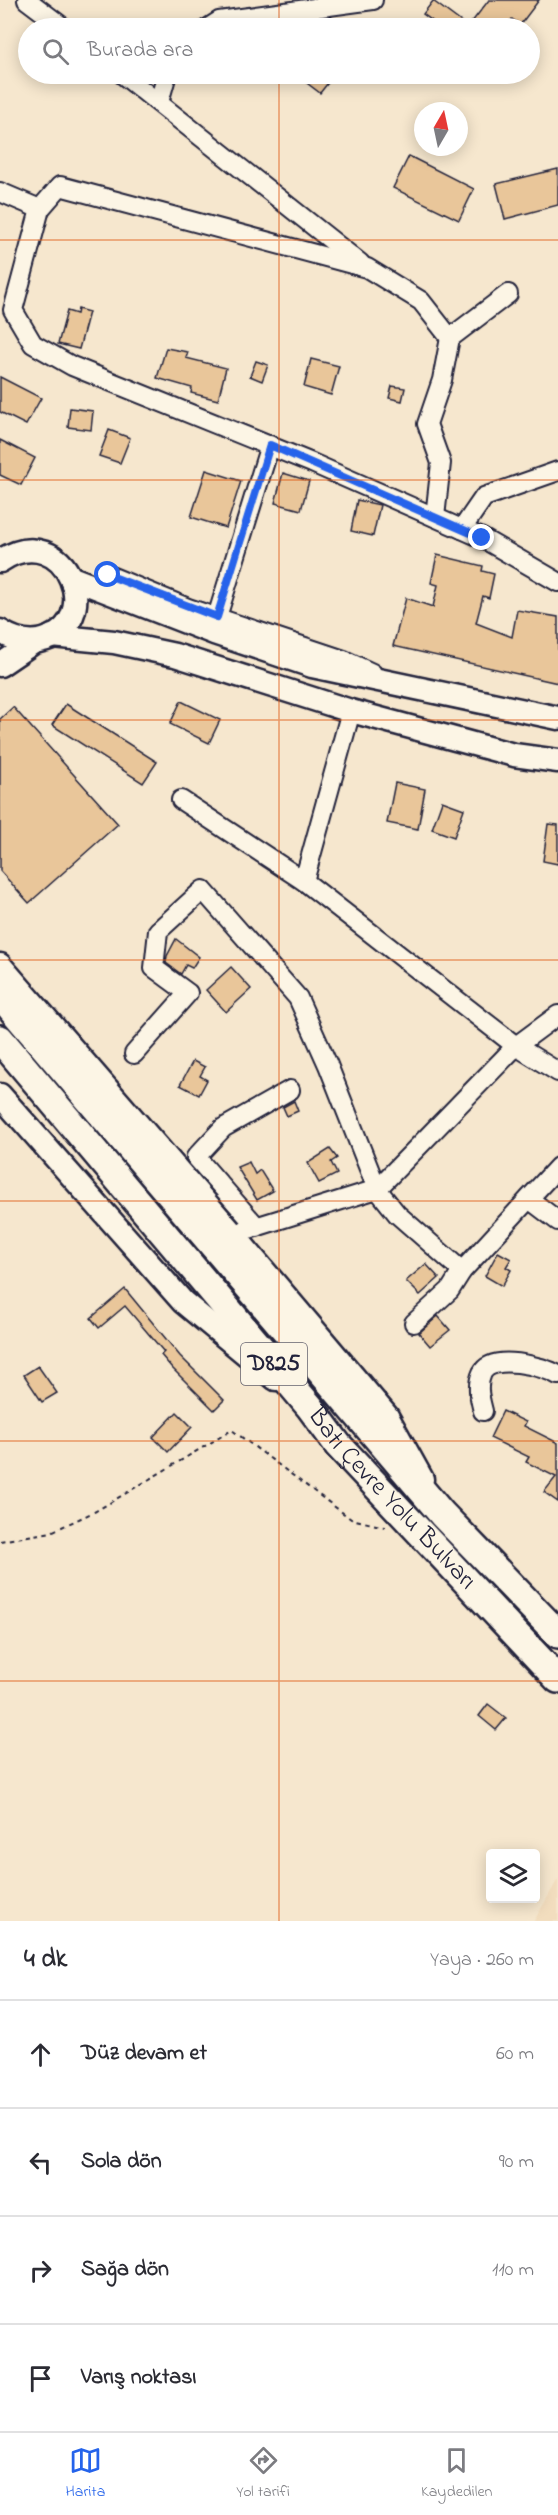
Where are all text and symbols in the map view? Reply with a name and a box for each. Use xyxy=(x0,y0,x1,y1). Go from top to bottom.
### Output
search box xyxy=(18,18,540,84)
icon: search xyxy=(39,35,72,68)
text: Burada ara xyxy=(87,35,193,67)
north arrow xyxy=(414,102,468,156)
route end xyxy=(468,524,494,550)
route start xyxy=(94,561,120,587)
road number: D825 xyxy=(241,1343,307,1385)
street label: Batı Çevre Yolu Bulvarı xyxy=(297,1398,485,1599)
map controls xyxy=(486,1849,540,1903)
button: layers xyxy=(486,1849,540,1903)
text: 4 dk xyxy=(24,1941,67,1979)
text: Yaya · 260 m xyxy=(430,1946,534,1975)
icon: ahead xyxy=(24,2038,57,2071)
text: Düz devam et xyxy=(81,2038,207,2070)
text: 60 m xyxy=(496,2040,534,2069)
icon: left xyxy=(24,2146,57,2179)
text: Sola dön xyxy=(81,2146,162,2178)
text: 90 m xyxy=(499,2148,534,2177)
icon: right xyxy=(24,2254,57,2287)
text: Sağa dön xyxy=(81,2254,169,2286)
text: 110 m xyxy=(492,2256,534,2285)
icon: arrive xyxy=(24,2362,57,2395)
text: Varış noktası xyxy=(81,2362,196,2394)
tab: Harita xyxy=(66,2444,105,2504)
tab: Yol tarifi xyxy=(236,2444,290,2504)
tab: Kaydedilen xyxy=(421,2444,492,2504)

